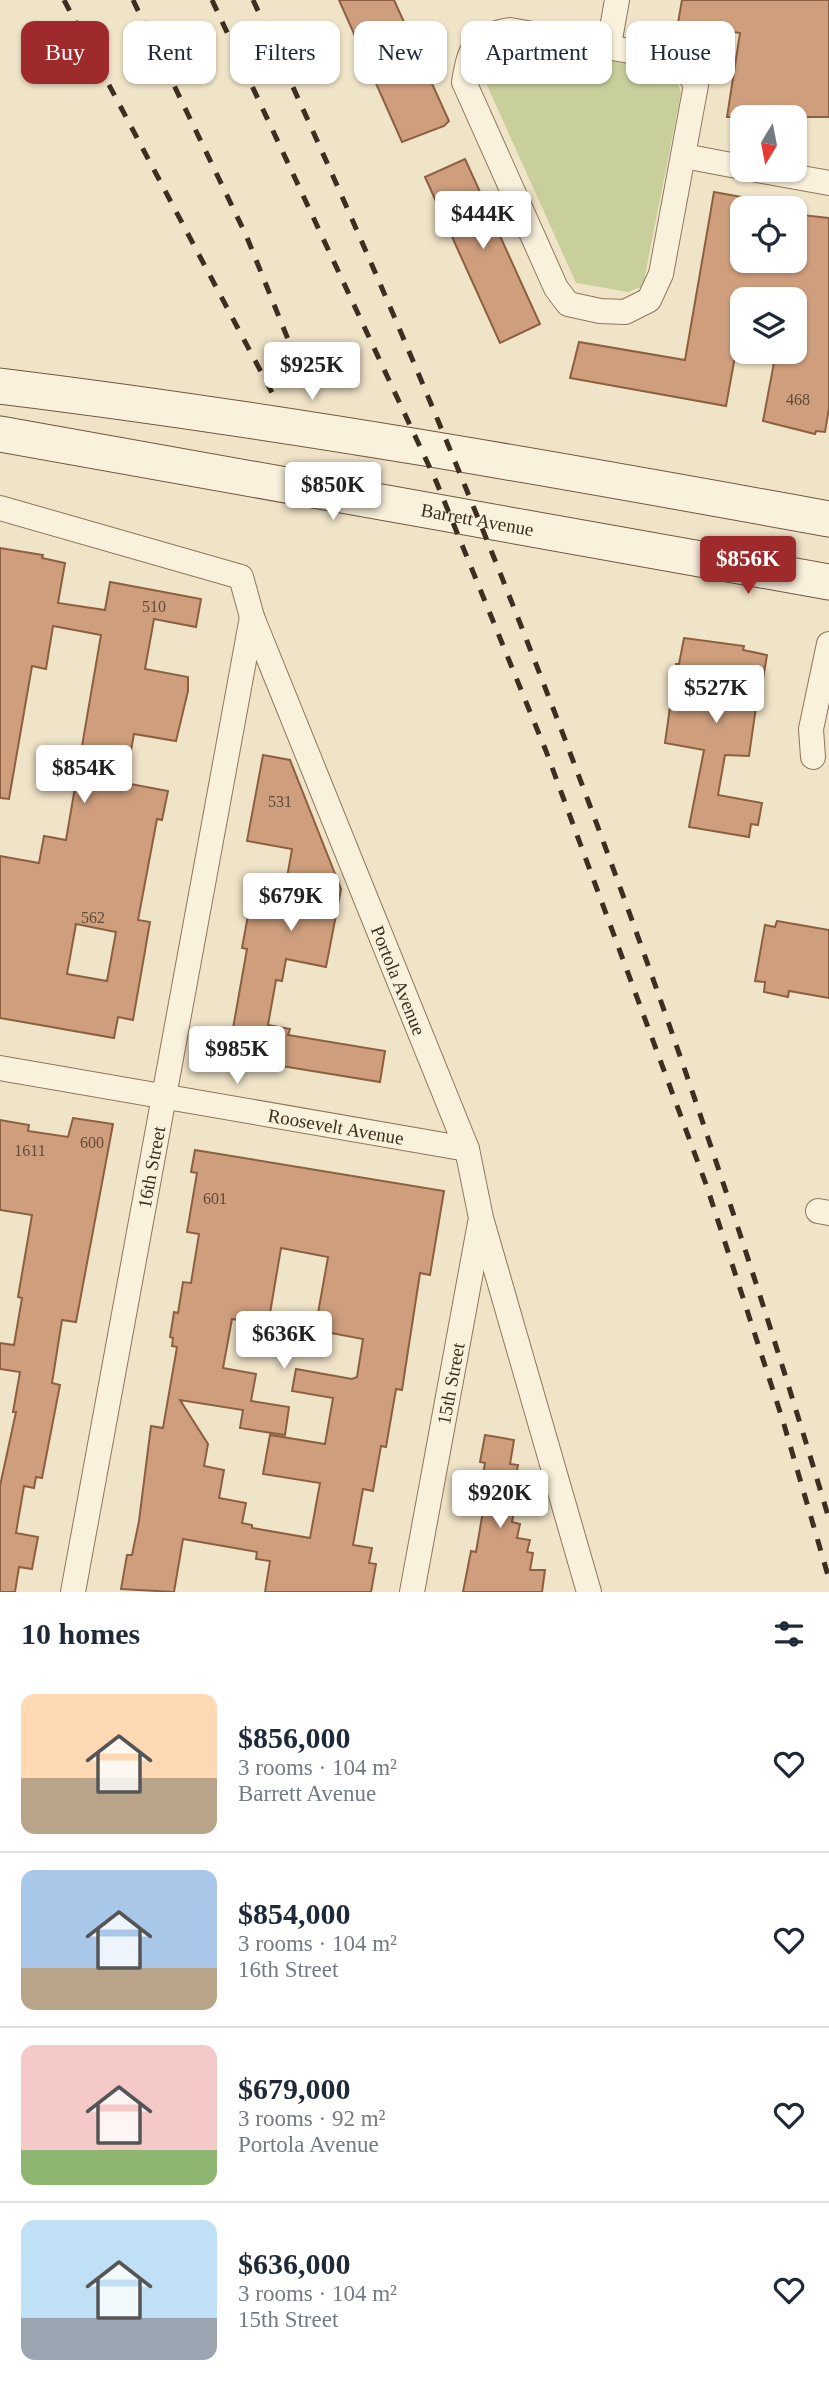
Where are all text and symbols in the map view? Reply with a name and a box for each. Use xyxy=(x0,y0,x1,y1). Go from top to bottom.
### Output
chip: Buy xyxy=(21,21,109,84)
chip: Rent xyxy=(123,21,216,84)
chip: Filters xyxy=(230,21,340,84)
chip: New xyxy=(354,21,447,84)
chip: Apartment xyxy=(461,21,612,84)
chip: House xyxy=(626,21,735,84)
north arrow xyxy=(730,105,807,182)
map controls xyxy=(730,105,807,364)
pin: $444K xyxy=(434,191,532,251)
button: locate xyxy=(730,196,807,273)
text: $444K xyxy=(451,201,515,226)
button: layers xyxy=(730,287,807,364)
pin: $925K xyxy=(263,342,361,402)
text: $925K xyxy=(280,352,344,377)
house number: 468 xyxy=(786,391,810,408)
pin: $850K xyxy=(284,462,382,522)
text: $850K xyxy=(301,472,365,497)
street label: Barrett Avenue xyxy=(419,499,535,540)
pin: $856K xyxy=(699,536,797,596)
text: $856K xyxy=(716,546,780,571)
house number: 510 xyxy=(142,598,166,615)
pin: $527K xyxy=(667,666,765,725)
text: $527K xyxy=(684,675,748,700)
pin: $854K xyxy=(35,746,133,805)
text: $854K xyxy=(52,755,116,780)
house number: 531 xyxy=(268,793,292,810)
pin: $679K xyxy=(242,874,340,933)
text: $679K xyxy=(259,883,323,908)
house number: 562 xyxy=(81,909,105,926)
street label: Portola Avenue xyxy=(367,922,430,1038)
pin: $985K xyxy=(188,1026,286,1086)
text: $985K xyxy=(205,1036,269,1061)
street label: Roosevelt Avenue xyxy=(266,1104,405,1148)
street label: 16th Street xyxy=(133,1124,169,1210)
house number: 600 xyxy=(80,1134,104,1151)
house number: 1611 xyxy=(14,1142,46,1159)
house number: 601 xyxy=(203,1190,227,1207)
pin: $636K xyxy=(235,1312,333,1371)
text: $636K xyxy=(252,1321,316,1346)
street label: 15th Street xyxy=(433,1340,468,1426)
pin: $920K xyxy=(451,1470,549,1530)
text: $920K xyxy=(468,1480,532,1505)
icon: filters xyxy=(770,1615,808,1653)
text: 10 homes xyxy=(21,1617,140,1650)
text: $856,000 xyxy=(238,1721,351,1754)
icon: home xyxy=(77,1722,161,1806)
icon: heart xyxy=(770,1745,808,1783)
text: 3 rooms · 104 m² xyxy=(238,1755,397,1780)
text: Barrett Avenue xyxy=(238,1781,376,1806)
text: $854,000 xyxy=(238,1897,351,1930)
icon: home xyxy=(77,1898,161,1982)
icon: heart xyxy=(770,1921,808,1959)
text: 3 rooms · 104 m² xyxy=(238,1931,397,1956)
text: 16th Street xyxy=(238,1957,338,1982)
text: $679,000 xyxy=(238,2072,351,2105)
icon: home xyxy=(77,2073,161,2157)
icon: heart xyxy=(770,2096,808,2134)
text: 3 rooms · 92 m² xyxy=(238,2106,385,2131)
text: Portola Avenue xyxy=(238,2132,379,2157)
text: $636,000 xyxy=(238,2247,351,2280)
icon: home xyxy=(77,2248,161,2332)
icon: heart xyxy=(770,2271,808,2309)
text: 3 rooms · 104 m² xyxy=(238,2281,397,2306)
text: 15th Street xyxy=(238,2307,338,2332)

